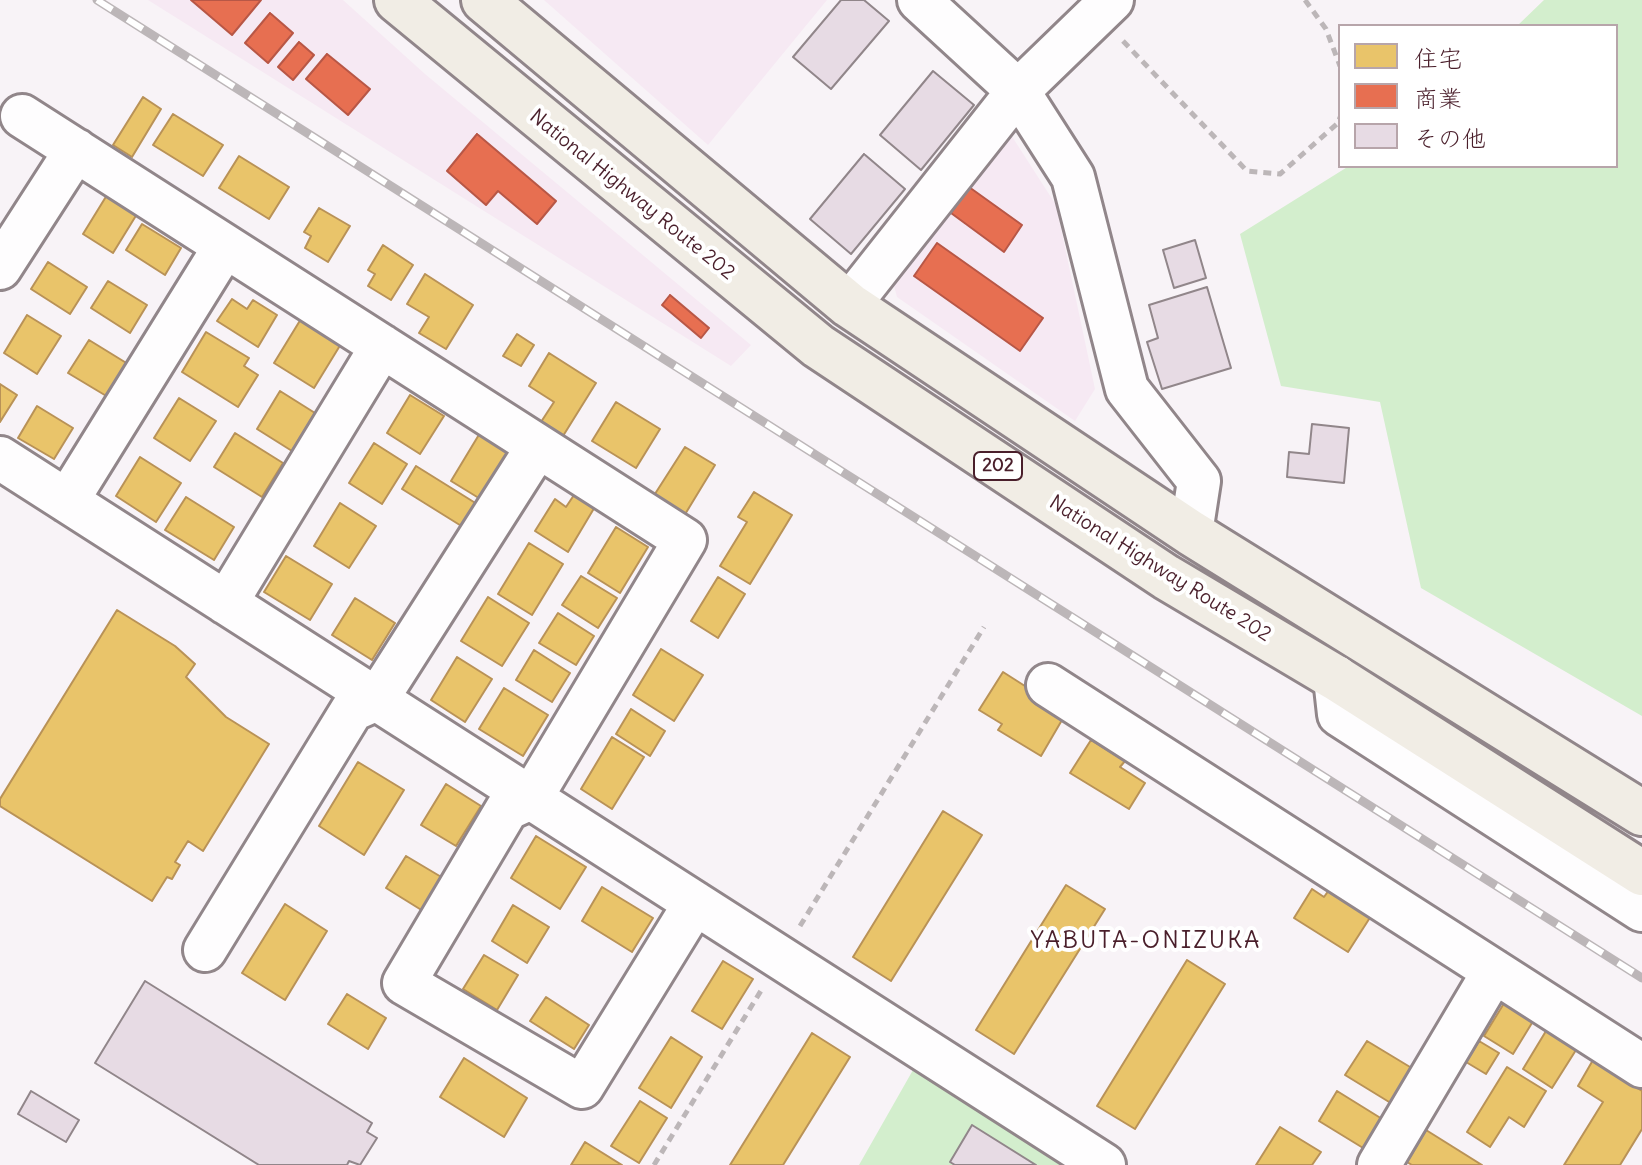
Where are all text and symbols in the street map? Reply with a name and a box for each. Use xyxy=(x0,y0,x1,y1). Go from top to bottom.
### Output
legend xyxy=(1338,24,1618,168)
text: 住宅 xyxy=(1414,43,1462,73)
text: 商業 xyxy=(1414,83,1462,113)
street label: National Highway Route 202 xyxy=(525,105,739,285)
text: その他 xyxy=(1414,123,1486,153)
road number: 202 xyxy=(974,452,1022,480)
street label: National Highway Route 202 xyxy=(1045,491,1275,647)
district label: YABUTA-ONIZUKA xyxy=(1031,927,1261,955)

